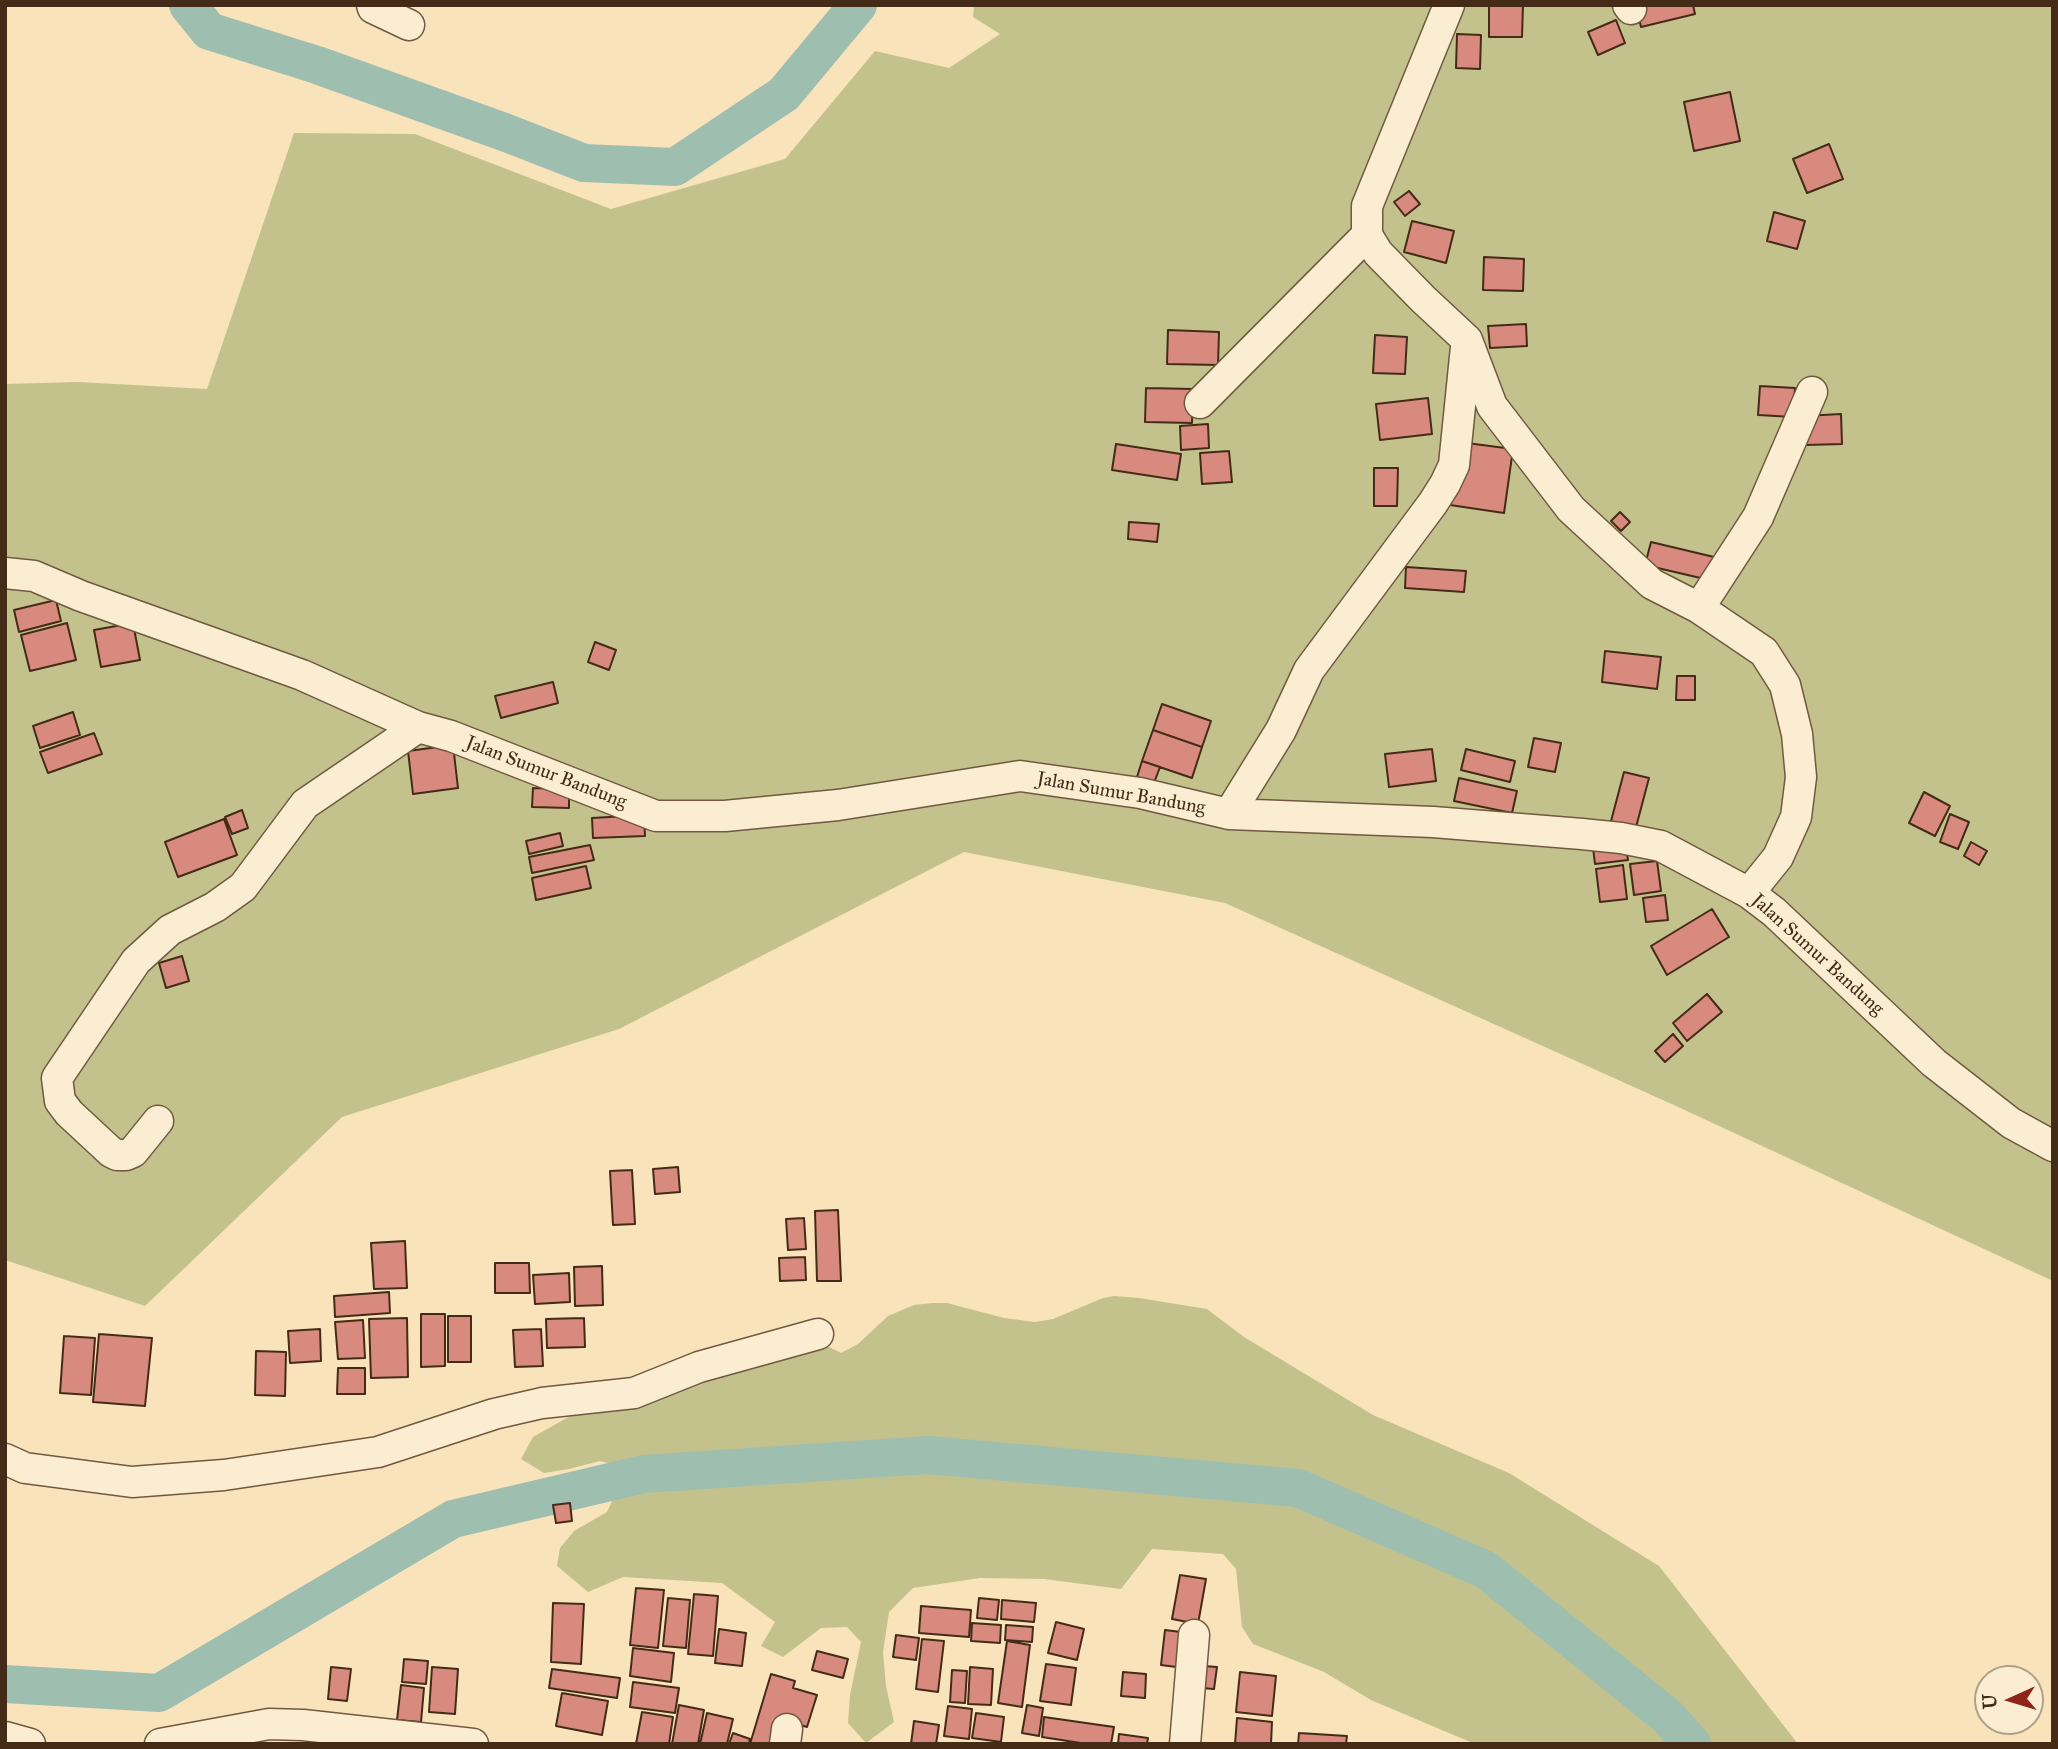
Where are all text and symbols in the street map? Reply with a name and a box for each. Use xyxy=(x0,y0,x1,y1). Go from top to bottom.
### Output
street label: Jalan Sumur Bandung xyxy=(462,732,630,814)
street label: Jalan Sumur Bandung xyxy=(1035,768,1207,820)
street label: Jalan Sumur Bandung xyxy=(1746,889,1888,1021)
north arrow xyxy=(1974,1665,2044,1735)
text: U xyxy=(1978,1693,2002,1710)

